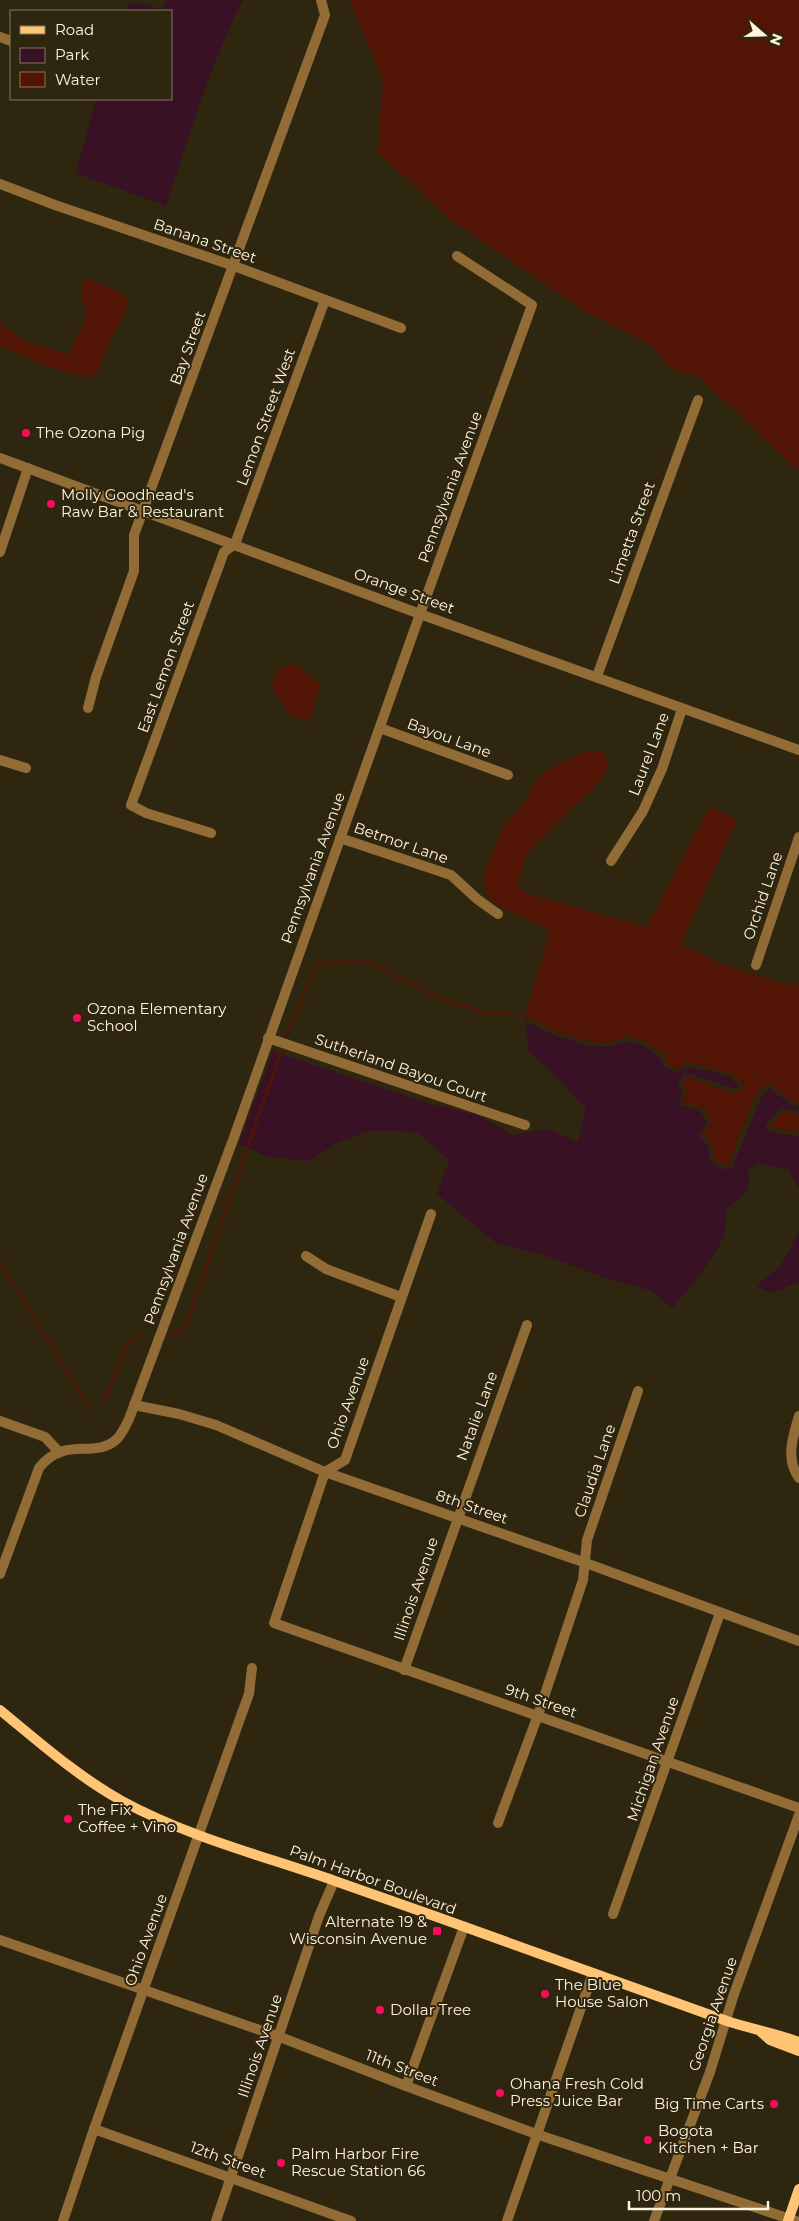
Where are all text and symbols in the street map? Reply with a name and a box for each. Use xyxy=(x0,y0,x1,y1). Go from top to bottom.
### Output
legend xyxy=(10,10,172,100)
north arrow xyxy=(739,10,789,60)
text: Road xyxy=(55,20,94,39)
text: N xyxy=(766,31,787,48)
text: Park xyxy=(55,45,89,64)
text: Water xyxy=(55,70,101,89)
street label: Banana Street xyxy=(151,214,259,267)
street label: Bay Street xyxy=(165,308,210,387)
street label: Lemon Street West xyxy=(232,346,299,488)
street label: Pennsylvania Avenue xyxy=(413,409,486,565)
place label: The Ozona Pig xyxy=(36,423,145,442)
marker: The Ozona Pig xyxy=(20,427,32,439)
street label: Limetta Street xyxy=(604,479,659,587)
place label: Molly Goodhead's Raw Bar & Restaurant xyxy=(61,485,224,521)
marker: Molly Goodhead's Raw Bar & Restaurant xyxy=(45,498,57,510)
street label: Orange Street xyxy=(351,564,457,618)
street label: East Lemon Street xyxy=(133,598,198,735)
street label: Laurel Lane xyxy=(624,710,673,798)
street label: Bayou Lane xyxy=(405,714,494,762)
street label: Pennsylvania Avenue xyxy=(276,790,349,946)
street label: Betmor Lane xyxy=(351,817,451,868)
street label: Orchid Lane xyxy=(739,849,786,942)
place label: Ozona Elementary School xyxy=(87,999,227,1035)
marker: Ozona Elementary School xyxy=(71,1012,83,1024)
street label: Sutherland Bayou Court xyxy=(313,1029,490,1106)
street label: Pennsylvania Avenue xyxy=(139,1171,212,1327)
street label: Ohio Avenue xyxy=(322,1354,373,1452)
street label: Natalie Lane xyxy=(452,1369,501,1463)
street label: Claudia Lane xyxy=(570,1422,619,1520)
street label: 8th Street xyxy=(434,1485,511,1528)
street label: Illinois Avenue xyxy=(389,1535,442,1643)
street label: 9th Street xyxy=(503,1679,580,1722)
street label: Michigan Avenue xyxy=(622,1694,683,1824)
place label: The Fix Coffee + Vino xyxy=(78,1800,176,1836)
marker: The Fix Coffee + Vino xyxy=(62,1813,74,1825)
street label: Palm Harbor Boulevard xyxy=(287,1840,459,1919)
street label: Ohio Avenue xyxy=(120,1891,171,1989)
place label: Alternate 19 & Wisconsin Avenue xyxy=(289,1912,427,1948)
marker: Alternate 19 & Wisconsin Avenue xyxy=(431,1925,443,1937)
street label: Georgia Avenue xyxy=(684,1954,741,2073)
place label: The Blue House Salon xyxy=(555,1975,649,2011)
marker: The Blue House Salon xyxy=(539,1988,551,2000)
street label: Illinois Avenue xyxy=(233,1992,286,2100)
place label: Dollar Tree xyxy=(390,2000,471,2019)
marker: Dollar Tree xyxy=(374,2004,386,2016)
street label: 11th Street xyxy=(363,2045,441,2090)
place label: Ohana Fresh Cold Press Juice Bar xyxy=(510,2074,644,2110)
marker: Ohana Fresh Cold Press Juice Bar xyxy=(494,2087,506,2099)
place label: Big Time Carts xyxy=(654,2094,764,2113)
marker: Big Time Carts xyxy=(768,2098,780,2110)
place label: Bogota Kitchen + Bar xyxy=(658,2121,759,2157)
marker: Bogota Kitchen + Bar xyxy=(642,2134,654,2146)
street label: 12th Street xyxy=(188,2137,269,2182)
place label: Palm Harbor Fire Rescue Station 66 xyxy=(291,2144,425,2180)
marker: Palm Harbor Fire Rescue Station 66 xyxy=(275,2157,287,2169)
scale bar xyxy=(629,2178,768,2210)
text: 100 m xyxy=(636,2186,681,2205)

